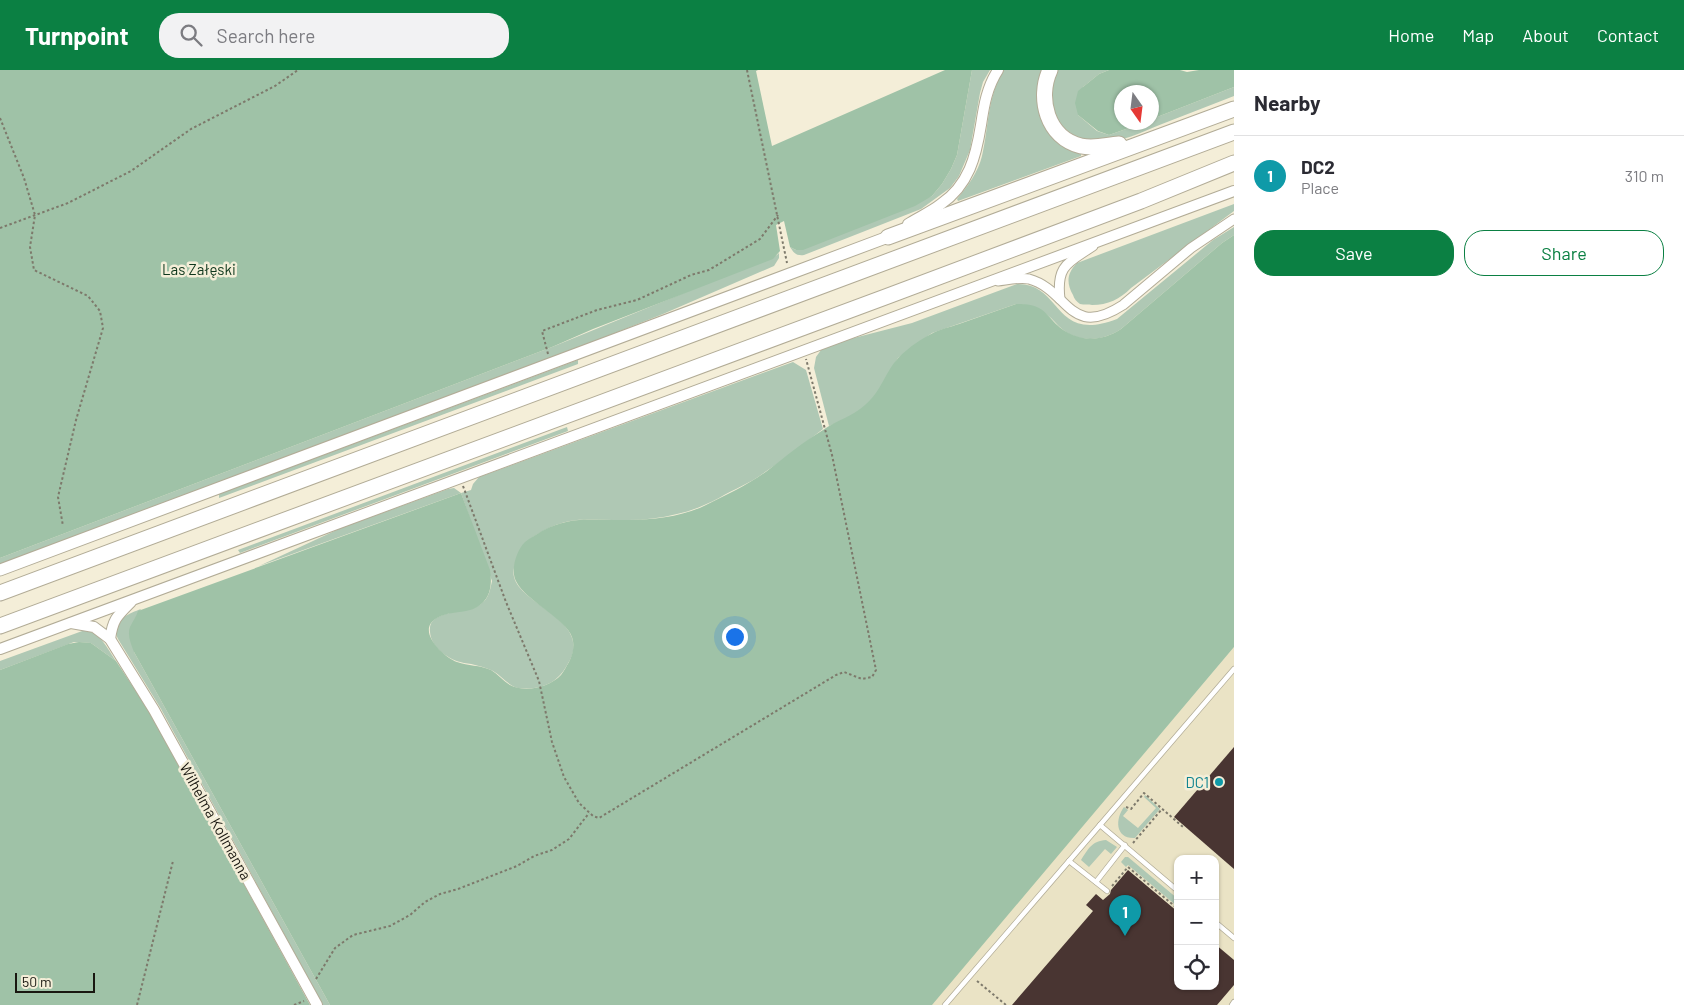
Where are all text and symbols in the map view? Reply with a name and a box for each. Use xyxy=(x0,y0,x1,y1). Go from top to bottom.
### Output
search box xyxy=(159,13,509,58)
text: Turnpoint xyxy=(25,21,129,50)
icon: search xyxy=(177,21,205,49)
text: Search here xyxy=(217,24,315,47)
text: Home xyxy=(1388,24,1434,46)
text: Map xyxy=(1462,24,1494,46)
text: About xyxy=(1522,24,1569,46)
text: Contact xyxy=(1597,24,1659,46)
north arrow xyxy=(1114,85,1159,130)
text: Nearby xyxy=(1254,90,1320,115)
text: DC2 xyxy=(1301,155,1335,178)
text: 1 xyxy=(1267,166,1273,185)
text: 310 m xyxy=(1625,166,1664,185)
text: Place xyxy=(1301,178,1339,197)
button: Save xyxy=(1254,230,1454,276)
button: Share xyxy=(1464,230,1664,276)
park label: Las Załęski xyxy=(162,260,236,278)
your location xyxy=(722,624,748,650)
street label: Wilhelma Kollmanna xyxy=(176,759,256,883)
place label: DC1 xyxy=(1185,773,1209,791)
marker: DC1 xyxy=(1213,776,1225,788)
map controls xyxy=(1174,855,1219,990)
button: + xyxy=(1174,855,1219,900)
pin: 1 xyxy=(1109,895,1141,936)
button: − xyxy=(1174,900,1219,945)
button: locate xyxy=(1174,945,1219,990)
scale bar xyxy=(15,970,95,993)
text: 50 m xyxy=(22,973,51,990)

